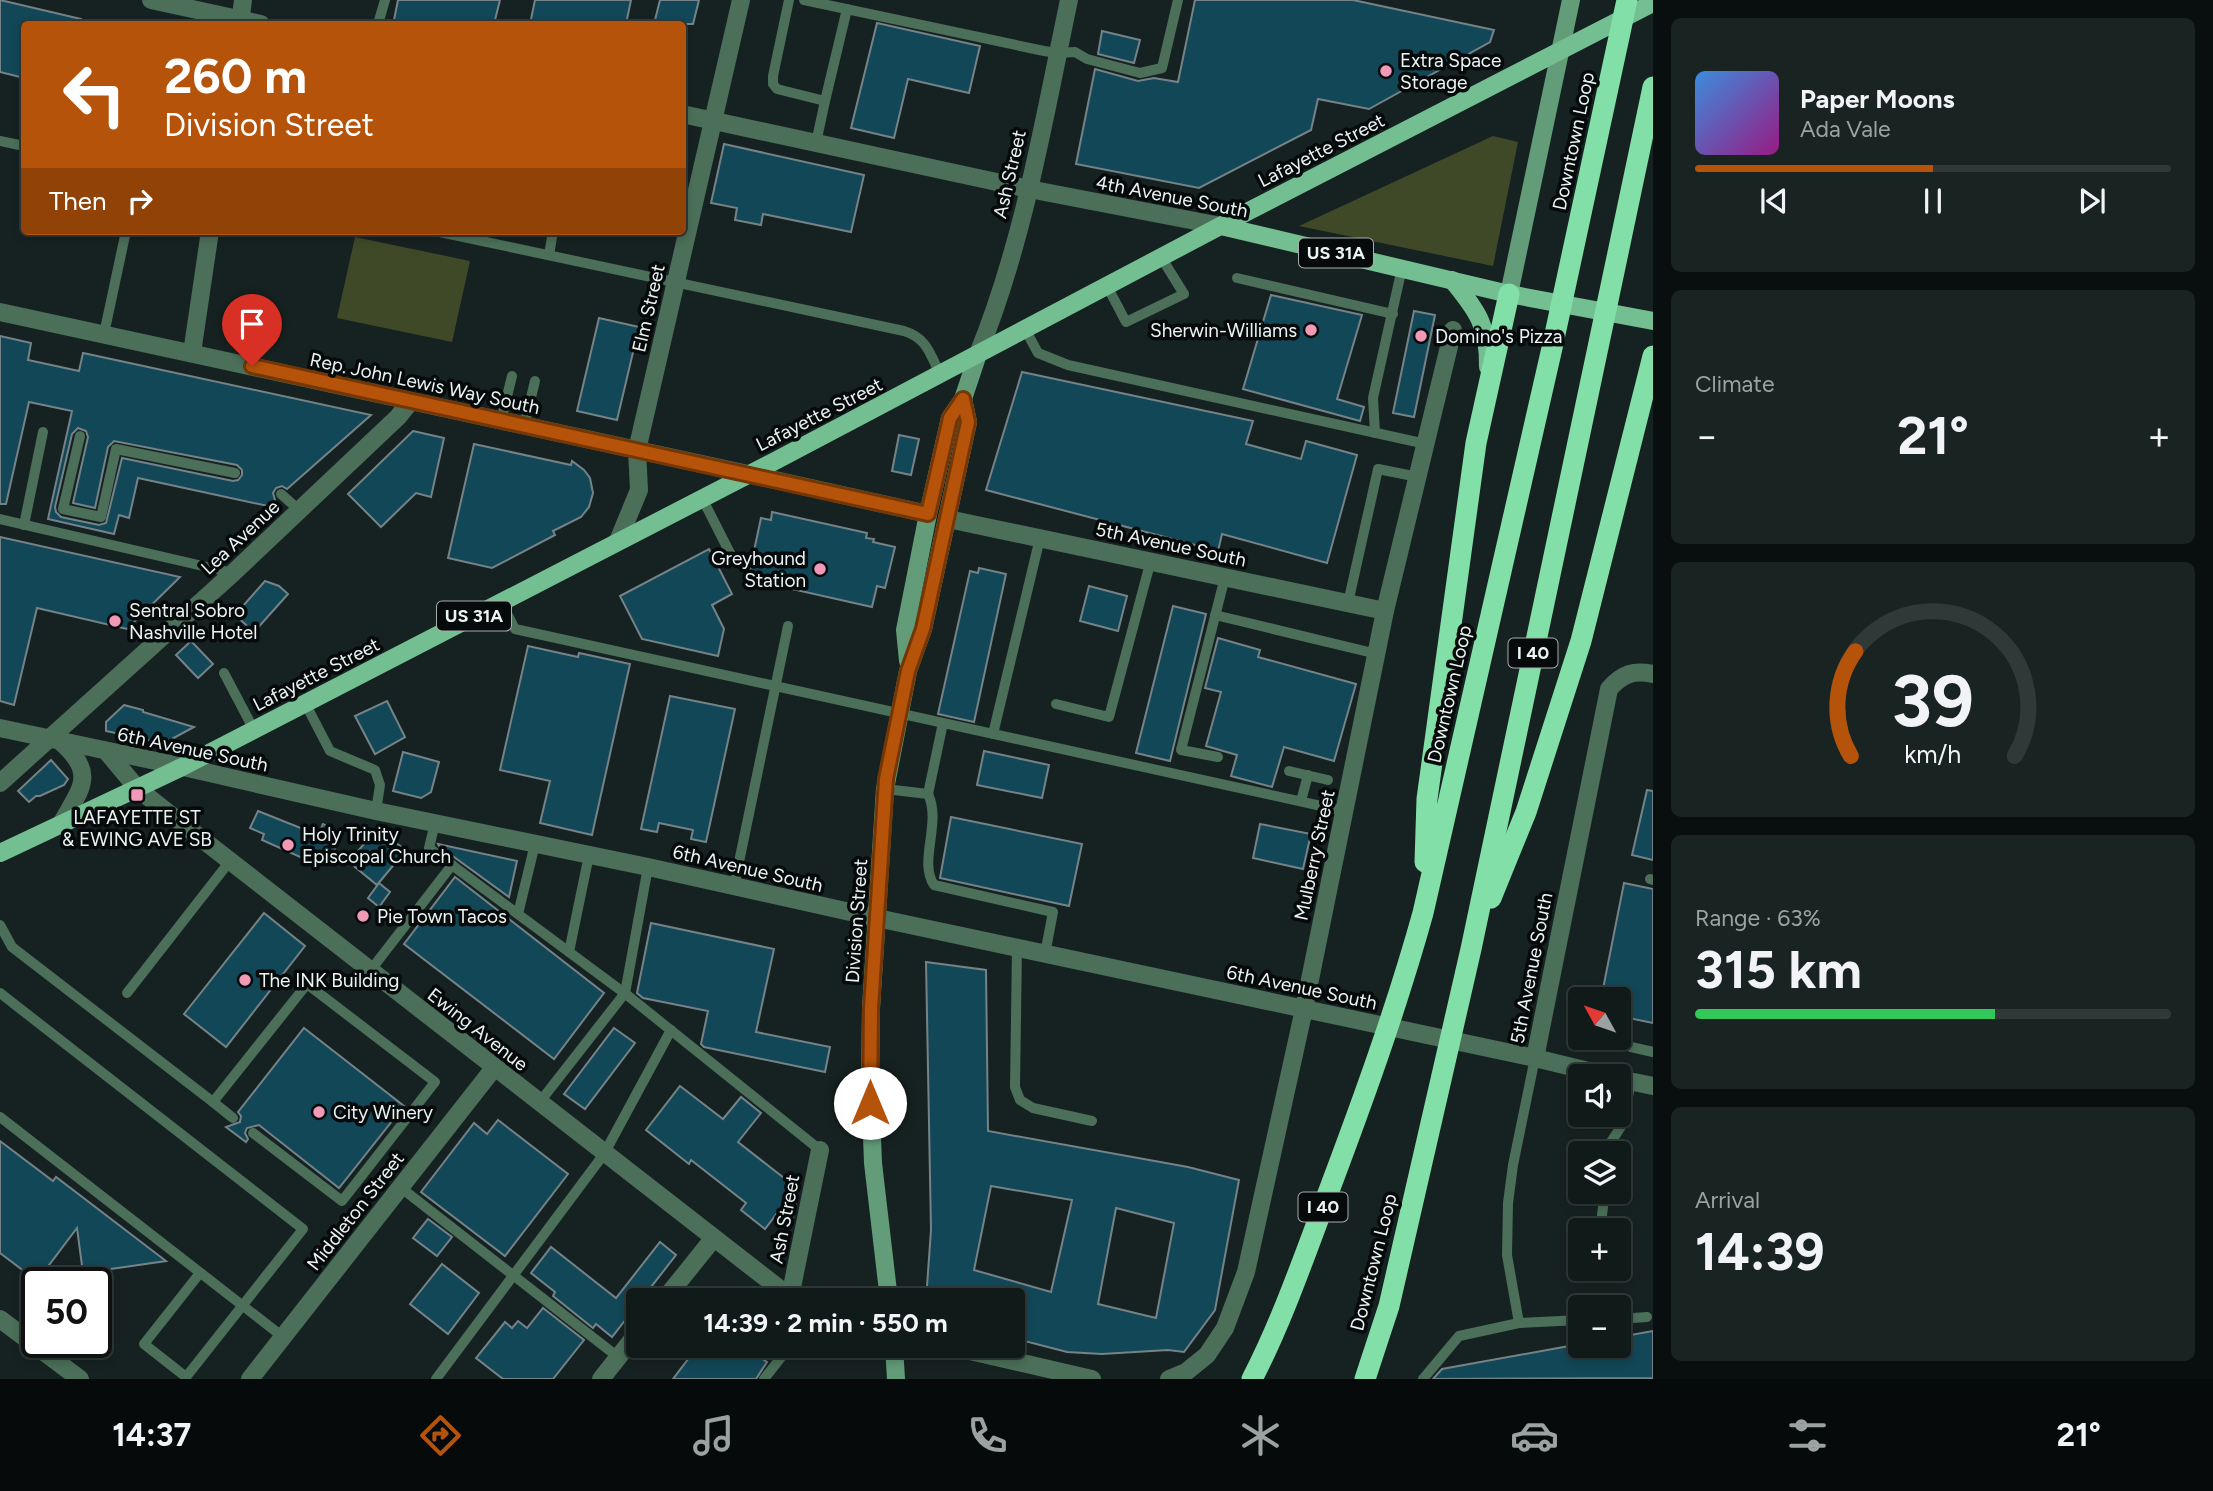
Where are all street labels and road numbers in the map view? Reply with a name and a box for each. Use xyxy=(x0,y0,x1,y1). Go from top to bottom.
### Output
street label: Downtown Loop xyxy=(1548,70,1599,212)
street label: Lafayette Street xyxy=(1254,109,1388,192)
street label: Ash Street xyxy=(988,128,1031,221)
street label: 4th Avenue South xyxy=(1094,170,1250,223)
road number: US 31A xyxy=(1299,239,1373,268)
street label: Elm Street xyxy=(627,262,670,354)
street label: Rep. John Lewis Way South xyxy=(308,348,542,419)
street label: Lafayette Street xyxy=(752,373,886,456)
street label: Lea Avenue xyxy=(196,495,284,579)
street label: 5th Avenue South xyxy=(1093,517,1248,572)
road number: US 31A xyxy=(437,602,511,630)
street label: Downtown Loop xyxy=(1422,623,1477,765)
street label: Lafayette Street xyxy=(249,633,383,716)
road number: I 40 xyxy=(1508,638,1558,668)
street label: 6th Avenue South xyxy=(116,722,270,777)
street label: Mulberry Street xyxy=(1289,788,1340,923)
street label: 6th Avenue South xyxy=(671,840,825,897)
street label: Division Street xyxy=(841,858,872,984)
street label: 5th Avenue South xyxy=(1506,891,1557,1046)
street label: 6th Avenue South xyxy=(1225,960,1379,1015)
street label: Ewing Avenue xyxy=(423,983,533,1076)
street label: Middleton Street xyxy=(302,1148,409,1275)
street label: Ash Street xyxy=(765,1173,804,1266)
street label: Downtown Loop xyxy=(1345,1191,1402,1333)
road number: I 40 xyxy=(1298,1192,1348,1222)

